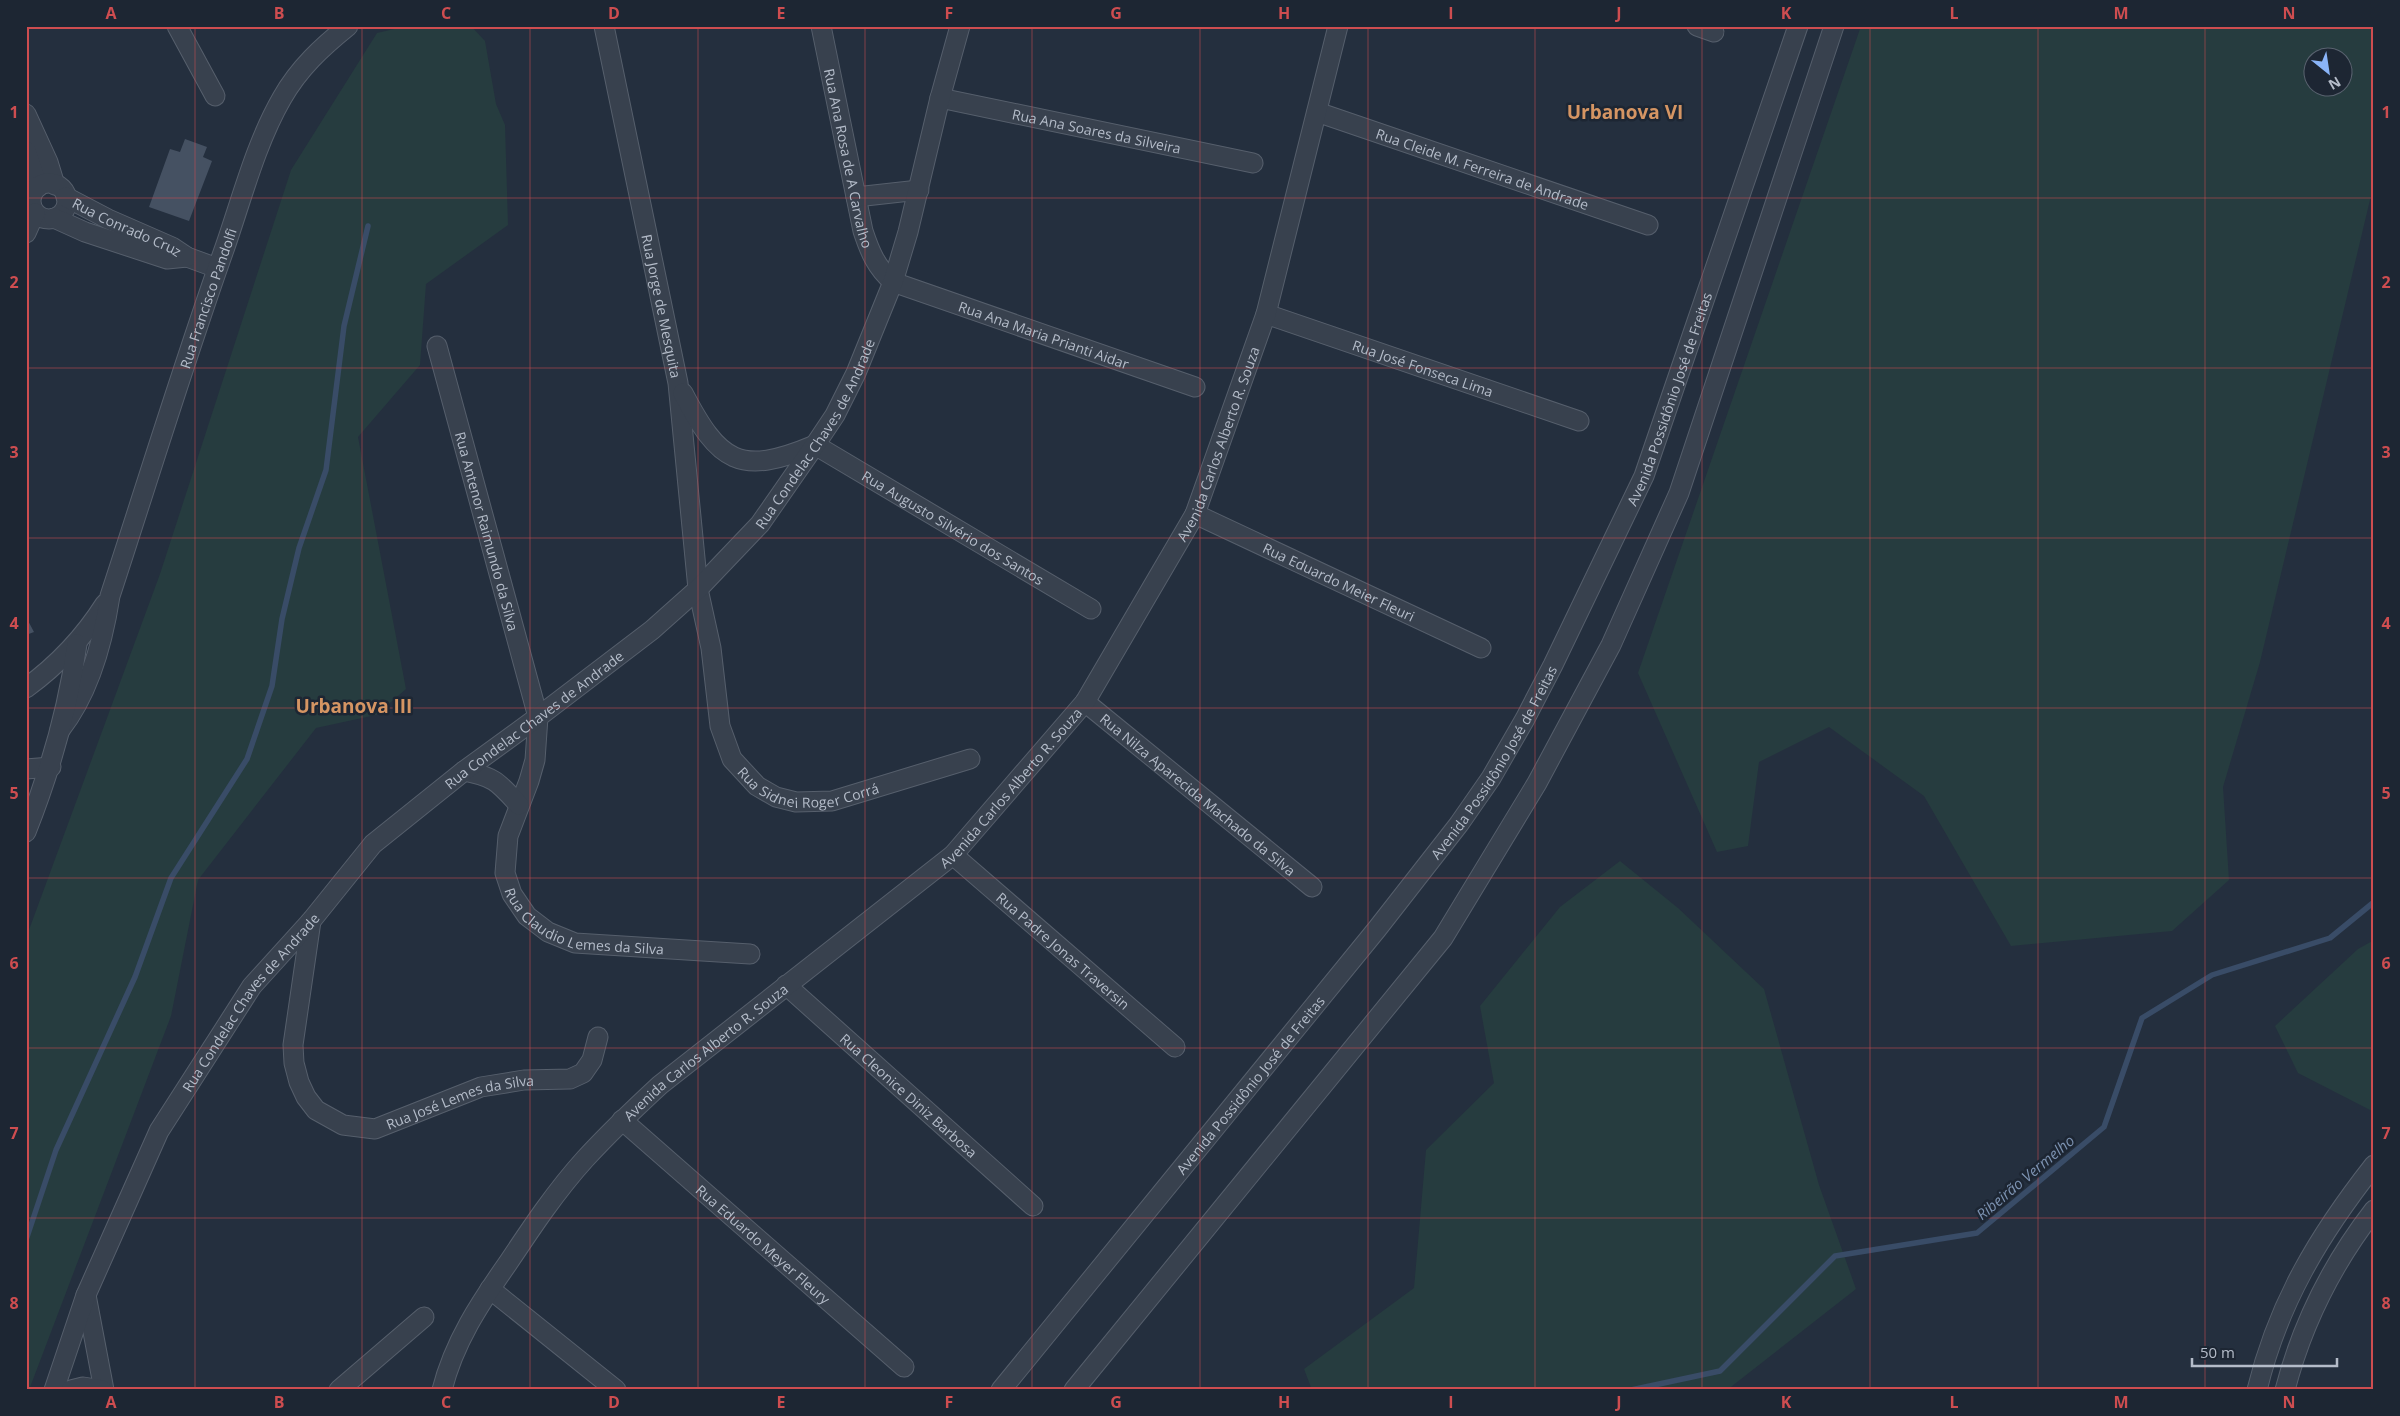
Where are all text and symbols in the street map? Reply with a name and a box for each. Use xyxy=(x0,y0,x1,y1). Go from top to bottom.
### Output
text: A xyxy=(105,2,117,24)
text: B xyxy=(274,2,284,24)
text: C xyxy=(441,2,451,24)
text: D xyxy=(608,2,620,24)
text: E xyxy=(777,2,786,24)
text: F xyxy=(945,2,953,24)
text: G xyxy=(1110,2,1122,24)
text: H xyxy=(1278,2,1290,24)
text: I xyxy=(1448,2,1454,24)
text: J xyxy=(1614,2,1622,24)
text: K xyxy=(1781,2,1792,24)
text: L xyxy=(1949,2,1959,24)
text: M xyxy=(2113,2,2129,24)
text: N xyxy=(2282,2,2296,24)
north arrow xyxy=(2302,48,2352,98)
street label: Rua Ana Rosa de A Carvalho xyxy=(820,67,878,251)
text: N xyxy=(2325,73,2344,95)
district label: Urbanova VI xyxy=(1567,99,1683,125)
text: 1 xyxy=(9,101,19,123)
text: 1 xyxy=(2381,101,2391,123)
street label: Rua Ana Soares da Silveira xyxy=(1010,104,1183,157)
street label: Rua Cleide M. Ferreira de Andrade xyxy=(1374,123,1592,214)
street label: Rua Conrado Cruz xyxy=(69,193,186,261)
street label: Rua Francisco Pandolfi xyxy=(175,226,240,371)
street label: Rua Jorge de Mesquita xyxy=(638,232,686,380)
text: 2 xyxy=(9,271,19,293)
text: 2 xyxy=(2381,271,2391,293)
street label: Avenida Possidônio José de Freitas xyxy=(1622,289,1716,508)
street label: Rua Ana Maria Prianti Aidar xyxy=(956,296,1132,373)
street label: Rua Condelac Chaves de Andrade xyxy=(750,335,879,532)
street label: Rua José Fonseca Lima xyxy=(1350,335,1496,401)
street label: Avenida Carlos Alberto R. Souza xyxy=(1172,344,1263,545)
street label: Rua Antenor Raimundo da Silva xyxy=(451,430,524,633)
text: 3 xyxy=(9,441,19,463)
text: 3 xyxy=(2381,441,2391,463)
street label: Rua Augusto Silvério dos Santos xyxy=(859,466,1048,589)
street label: Rua Eduardo Meier Fleuri xyxy=(1260,538,1418,625)
text: 4 xyxy=(9,612,19,634)
text: 4 xyxy=(2381,612,2391,634)
street label: Rua Condelac Chaves de Andrade xyxy=(440,646,627,793)
street label: Avenida Possidônio José de Freitas xyxy=(1426,662,1561,863)
district label: Urbanova III xyxy=(296,693,412,719)
street label: Avenida Carlos Alberto R. Souza xyxy=(935,703,1086,872)
street label: Rua Nilza Aparecida Machado da Silva xyxy=(1096,709,1300,880)
street label: Rua Sidnei Roger Corrá xyxy=(734,762,881,812)
text: 5 xyxy=(9,782,19,804)
text: 5 xyxy=(2381,782,2391,804)
street label: Rua Claudio Lemes da Silva xyxy=(501,885,664,958)
street label: Rua Padre Jonas Traversin xyxy=(993,888,1134,1013)
street label: Rua Condelac Chaves de Andrade xyxy=(177,909,323,1095)
text: 6 xyxy=(9,952,19,974)
text: 6 xyxy=(2381,952,2391,974)
street label: Avenida Carlos Alberto R. Souza xyxy=(619,979,791,1124)
street label: Avenida Possidônio José de Freitas xyxy=(1172,991,1329,1178)
street label: Rua Cleonice Diniz Barbosa xyxy=(836,1029,982,1161)
street label: Rua José Lemes da Silva xyxy=(383,1070,534,1133)
text: 7 xyxy=(9,1122,19,1144)
text: 7 xyxy=(2381,1122,2391,1144)
water label: Ribeirão Vermelho xyxy=(1972,1130,2078,1224)
street label: Rua Eduardo Meyer Fleury xyxy=(692,1180,835,1308)
text: 8 xyxy=(9,1292,19,1314)
text: 8 xyxy=(2381,1292,2391,1314)
scale bar xyxy=(2192,1336,2338,1368)
text: 50 m xyxy=(2200,1342,2235,1362)
text: A xyxy=(105,1391,117,1413)
text: B xyxy=(274,1391,284,1413)
text: C xyxy=(441,1391,451,1413)
text: D xyxy=(608,1391,620,1413)
text: E xyxy=(777,1391,786,1413)
text: F xyxy=(945,1391,953,1413)
text: G xyxy=(1110,1391,1122,1413)
text: H xyxy=(1278,1391,1290,1413)
text: I xyxy=(1448,1391,1454,1413)
text: J xyxy=(1614,1391,1622,1413)
text: K xyxy=(1781,1391,1792,1413)
text: L xyxy=(1949,1391,1959,1413)
text: M xyxy=(2113,1391,2129,1413)
text: N xyxy=(2282,1391,2296,1413)

